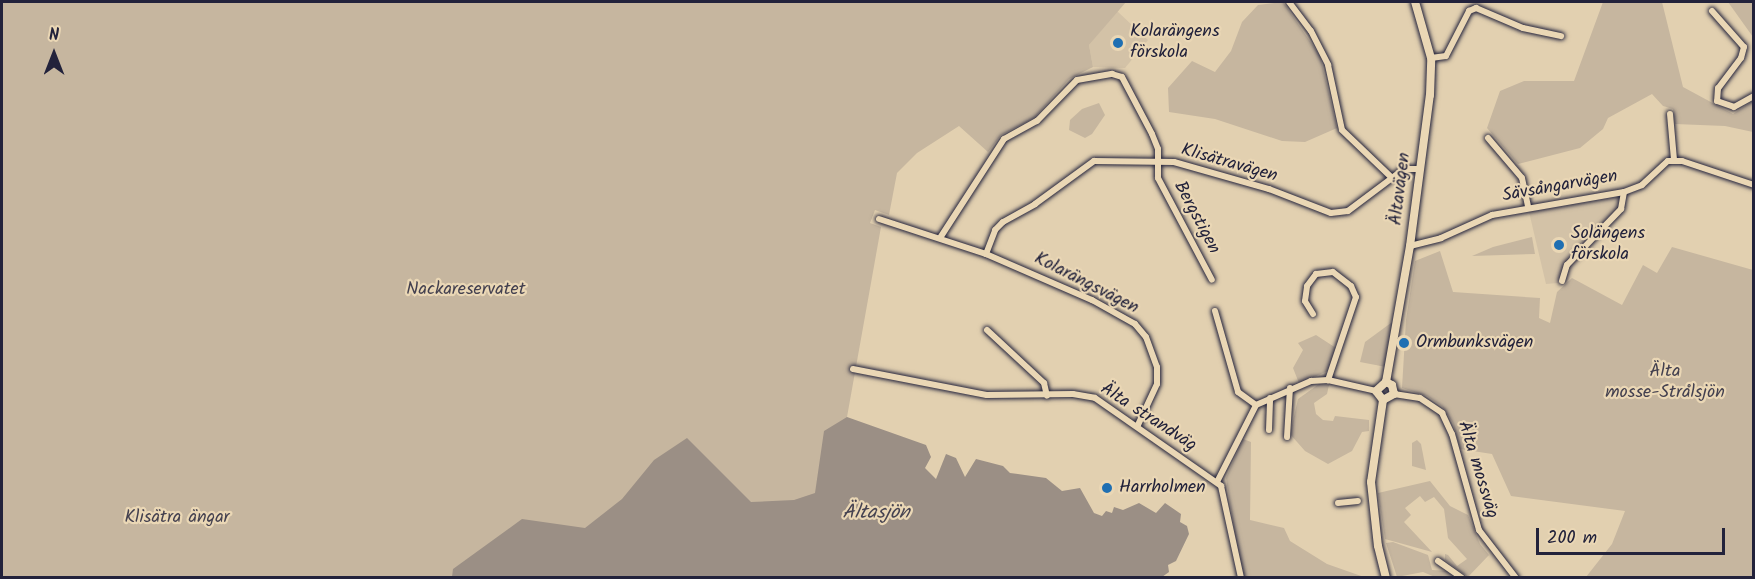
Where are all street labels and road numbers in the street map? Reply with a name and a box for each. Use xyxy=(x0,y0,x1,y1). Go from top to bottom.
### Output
street label: Klisätravägen xyxy=(1178,140,1280,188)
street label: Ältavägen xyxy=(1386,151,1416,227)
street label: Sävsångarvägen xyxy=(1501,166,1619,208)
street label: Bergstigen xyxy=(1168,178,1224,258)
street label: Kolarängsvägen xyxy=(1030,248,1142,320)
street label: Älta strandväg xyxy=(1096,379,1200,457)
street label: Älta mossväg xyxy=(1452,419,1502,521)

